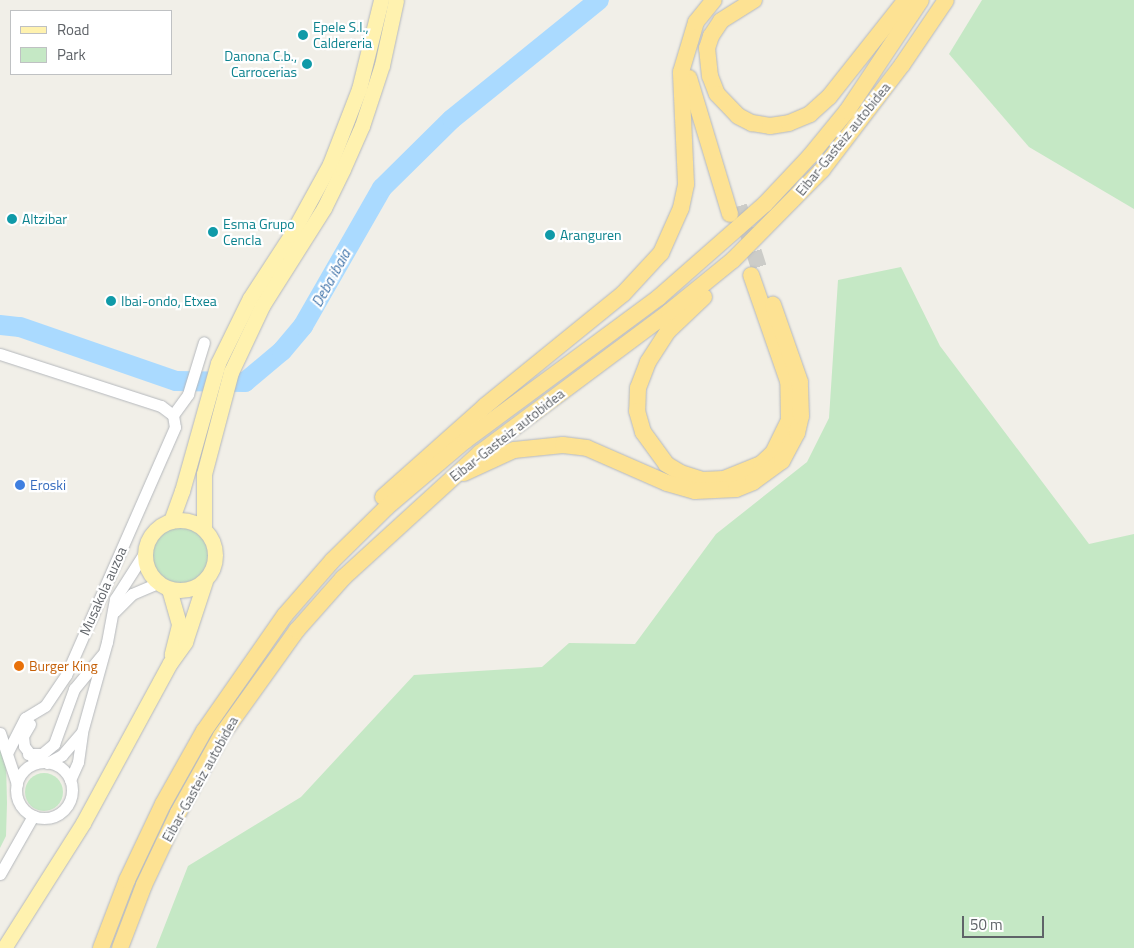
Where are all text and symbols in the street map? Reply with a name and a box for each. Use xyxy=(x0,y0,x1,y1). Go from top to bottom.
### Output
legend xyxy=(10,10,172,75)
text: Road xyxy=(57,18,89,41)
place label: Epele S.l., Caldereria xyxy=(313,19,372,52)
marker: Epele S.l., Caldereria xyxy=(297,29,309,41)
text: Park xyxy=(57,43,86,66)
place label: Danona C.b., Carrocerias xyxy=(224,48,297,80)
marker: Danona C.b., Carrocerias xyxy=(301,58,313,70)
street label: Eibar-Gasteiz autobidea xyxy=(792,79,894,199)
place label: Altzibar xyxy=(22,211,67,227)
marker: Altzibar xyxy=(6,213,18,225)
place label: Esma Grupo Cencla xyxy=(223,216,295,248)
marker: Esma Grupo Cencla xyxy=(207,226,219,238)
place label: Aranguren xyxy=(560,227,622,243)
marker: Aranguren xyxy=(544,229,556,241)
water label: Deba ibaia xyxy=(308,246,354,310)
place label: Ibai-ondo, Etxea xyxy=(121,293,217,309)
marker: Ibai-ondo, Etxea xyxy=(105,295,117,307)
street label: Eibar-Gasteiz autobidea xyxy=(446,385,568,485)
place label: Eroski xyxy=(30,477,66,493)
marker: Eroski xyxy=(14,479,26,491)
street label: Musakola auzoa xyxy=(76,544,130,638)
place label: Burger King xyxy=(29,658,98,674)
marker: Burger King xyxy=(13,660,25,672)
street label: Eibar-Gasteiz autobidea xyxy=(159,713,241,845)
scale bar xyxy=(964,906,1046,938)
text: 50 m xyxy=(970,913,1003,936)

